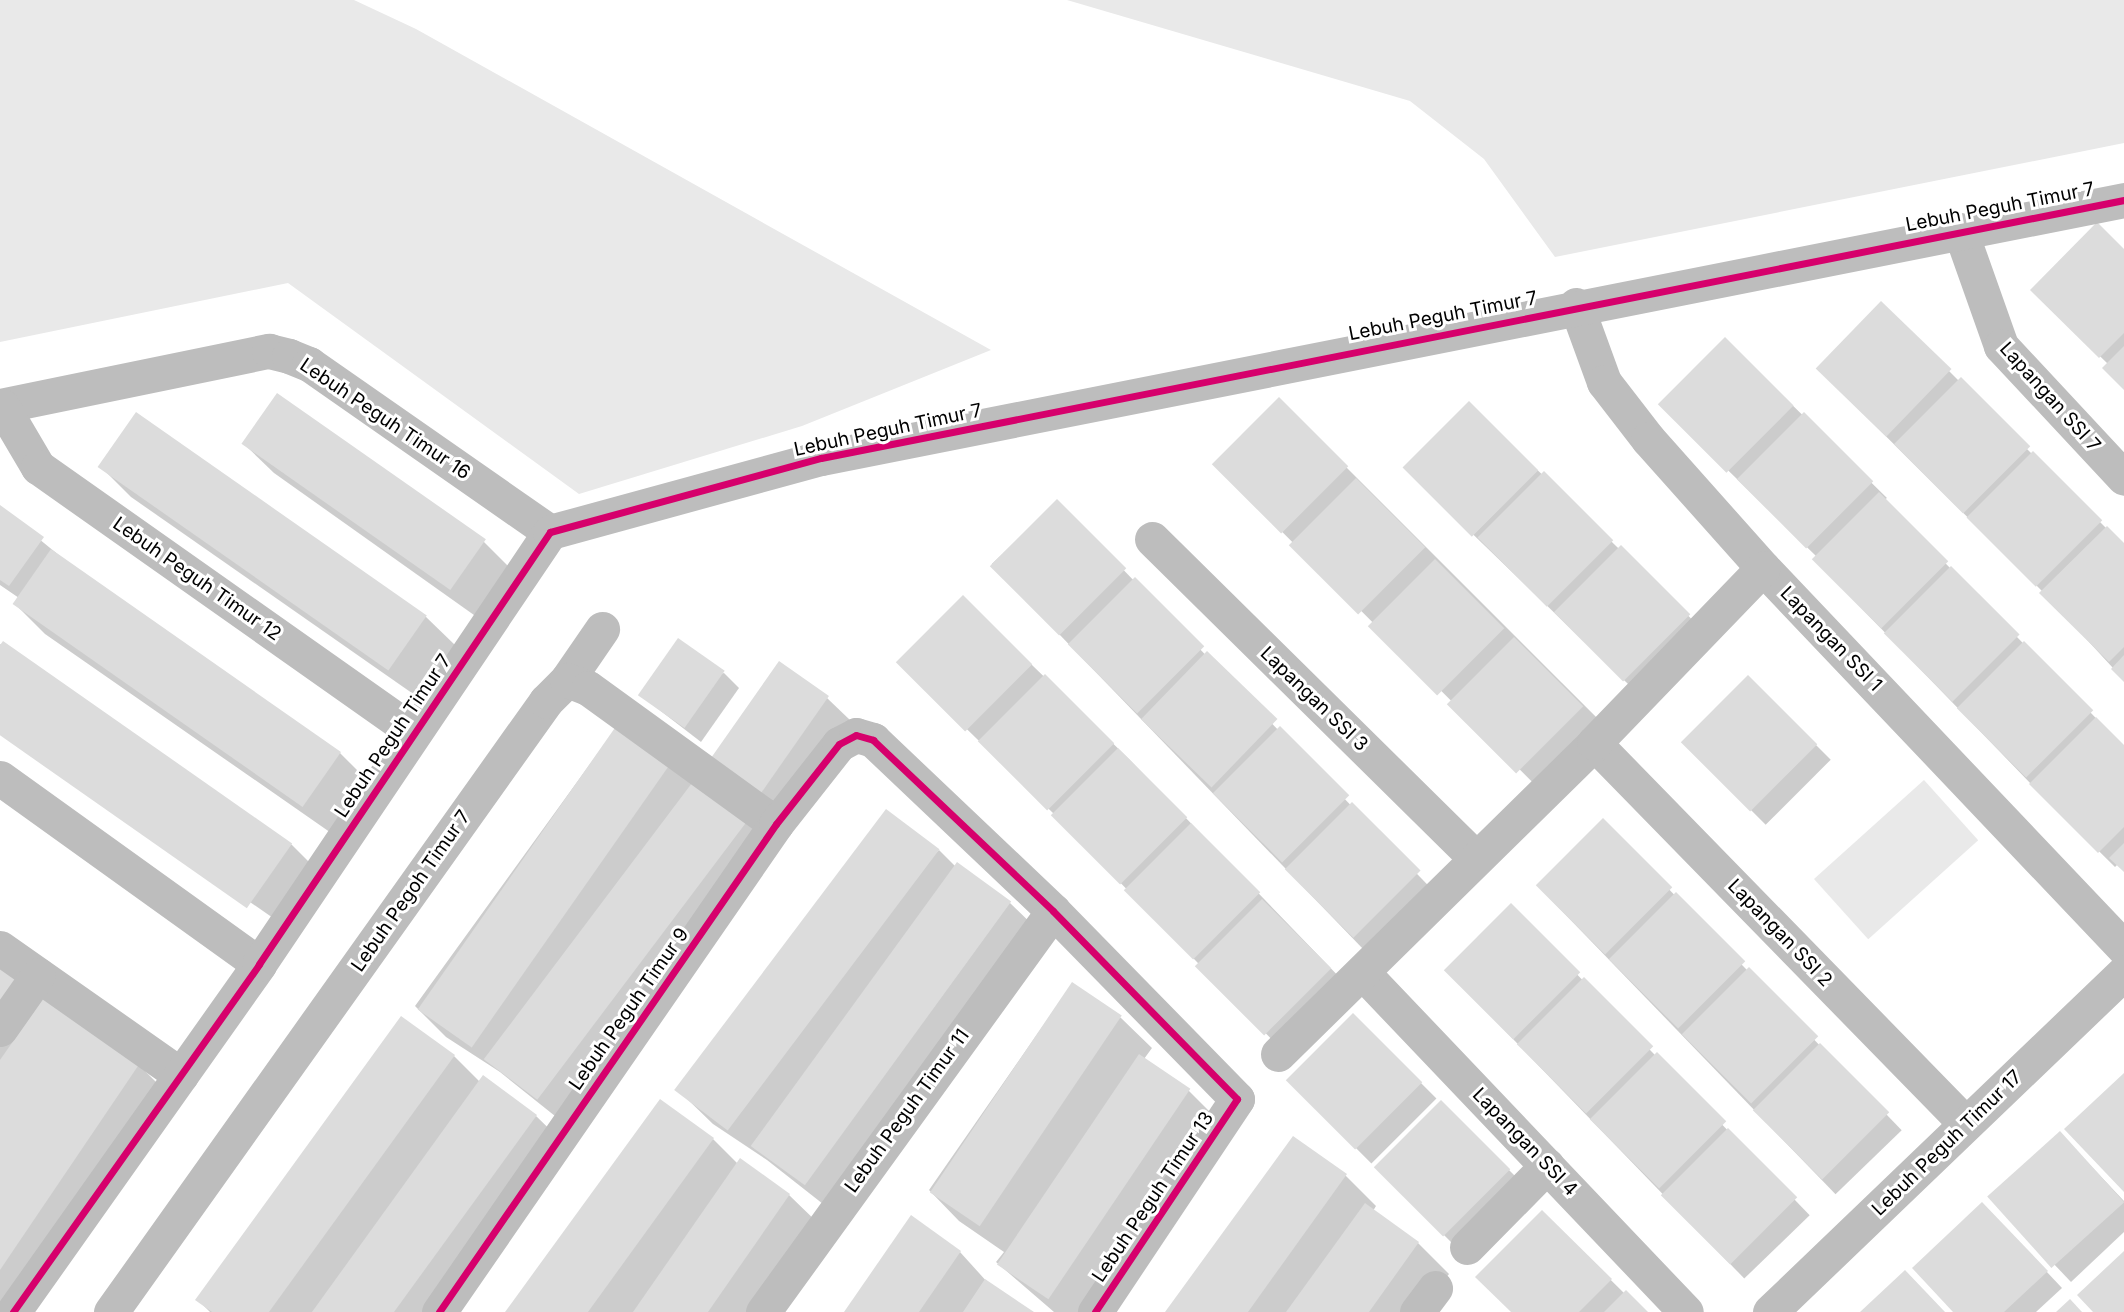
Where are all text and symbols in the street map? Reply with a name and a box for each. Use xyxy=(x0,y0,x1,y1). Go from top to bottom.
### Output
street label: Lebuh Peguh Timur 7 xyxy=(1904,178,2096,236)
street label: Lebuh Peguh Timur 7 xyxy=(1347,287,1539,345)
street label: Lapangan SSI 7 xyxy=(1995,338,2105,456)
street label: Lebuh Peguh Timur 16 xyxy=(295,353,475,485)
street label: Lebuh Peguh Timur 7 xyxy=(792,399,984,461)
street label: Lebuh Peguh Timur 12 xyxy=(108,512,286,646)
street label: Lapangan SSI 1 xyxy=(1775,582,1887,696)
street label: Lapangan SSI 3 xyxy=(1256,642,1372,756)
street label: Lebuh Peguh Timur 7 xyxy=(330,650,456,822)
street label: Lebuh Pegoh Timur 7 xyxy=(347,806,475,976)
street label: Lapangan SSI 2 xyxy=(1723,875,1837,991)
street label: Lebuh Peguh Timur 9 xyxy=(564,923,694,1095)
street label: Lebuh Peguh Timur 11 xyxy=(840,1025,974,1197)
street label: Lebuh Peguh Timur 17 xyxy=(1867,1065,2027,1221)
street label: Lapangan SSI 4 xyxy=(1468,1083,1582,1201)
street label: Lebuh Peguh Timur 13 xyxy=(1087,1107,1219,1287)

